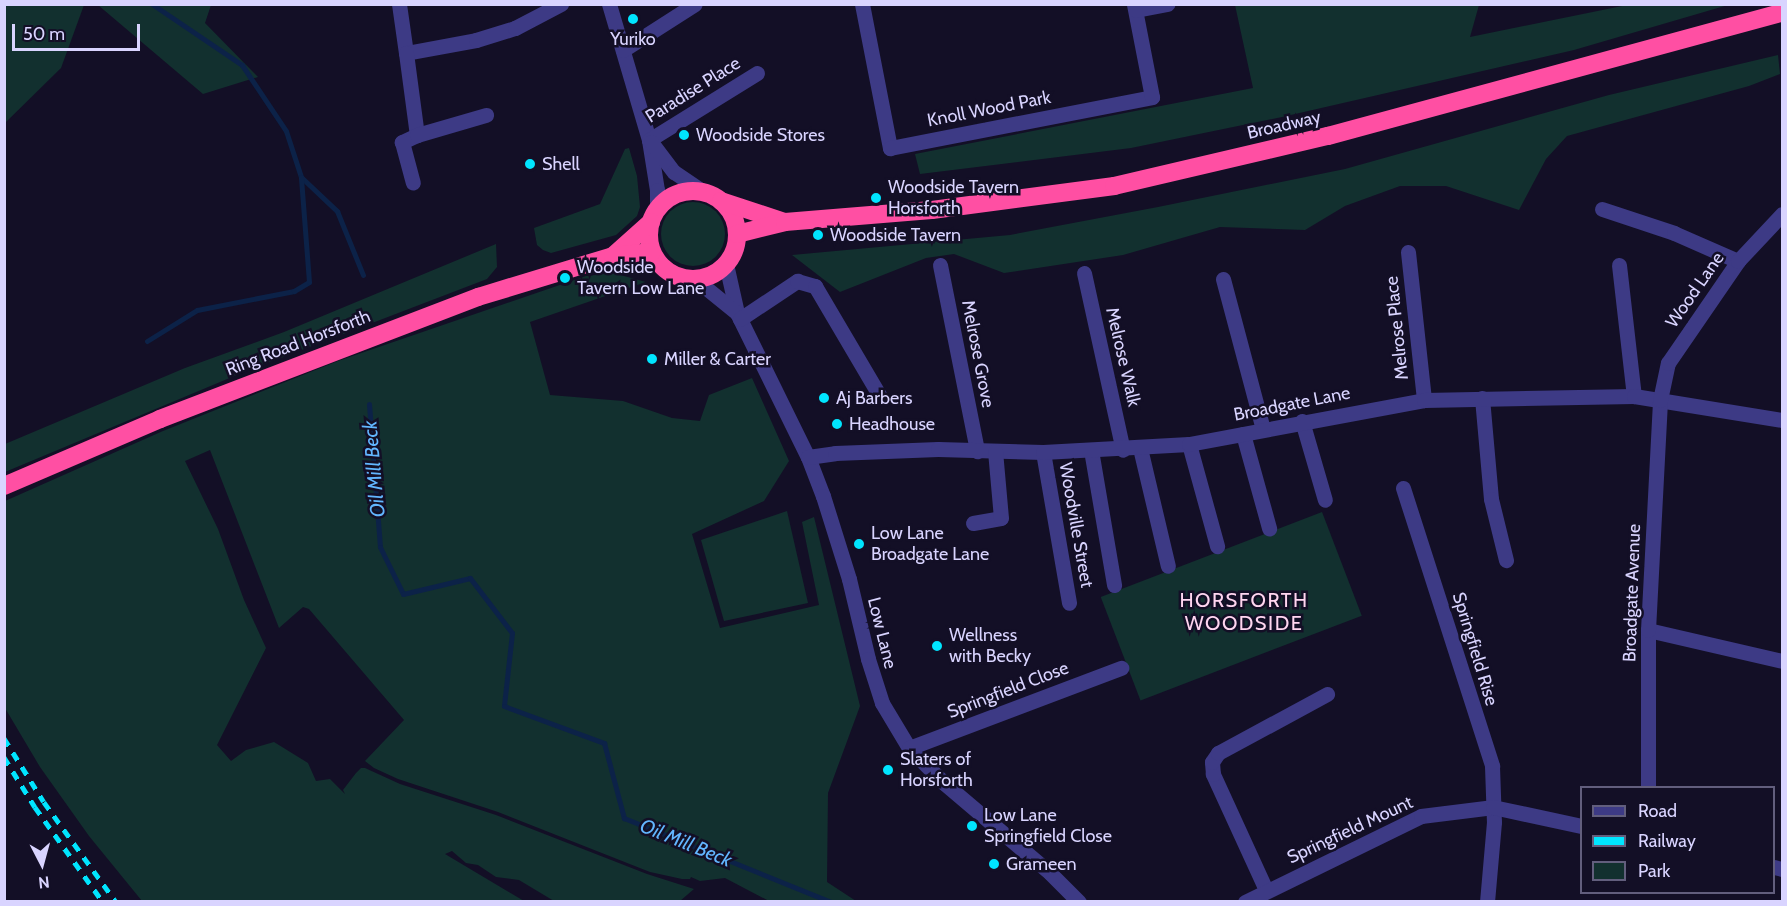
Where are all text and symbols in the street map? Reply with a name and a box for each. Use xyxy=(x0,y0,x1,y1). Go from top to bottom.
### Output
scale bar xyxy=(15,12,142,50)
marker: Yuriko xyxy=(626,12,640,26)
text: 50 m xyxy=(23,23,65,45)
place label: Yuriko xyxy=(610,28,656,50)
street label: Paradise Place xyxy=(642,52,744,128)
street label: Knoll Wood Park xyxy=(925,86,1053,132)
street label: Broadway xyxy=(1245,106,1323,144)
place label: Woodside Stores xyxy=(696,124,825,146)
marker: Woodside Stores xyxy=(677,128,691,142)
place label: Shell xyxy=(542,153,580,175)
marker: Shell xyxy=(523,157,537,171)
place label: Woodside Tavern Horsforth xyxy=(888,177,1019,219)
marker: Woodside Tavern Horsforth xyxy=(869,191,883,205)
place label: Woodside Tavern xyxy=(830,224,961,246)
marker: Woodside Tavern xyxy=(811,228,825,242)
street label: Wood Lane xyxy=(1661,248,1729,332)
place label: Woodside Tavern Low Lane xyxy=(577,257,704,300)
marker: Woodside Tavern Low Lane xyxy=(558,271,572,285)
street label: Melrose Place xyxy=(1381,275,1413,381)
street label: Melrose Grove xyxy=(957,298,999,410)
street label: Ring Road Horsforth xyxy=(223,305,373,381)
street label: Melrose Walk xyxy=(1101,305,1145,409)
place label: Miller & Carter xyxy=(664,348,771,370)
marker: Miller & Carter xyxy=(645,352,659,366)
street label: Broadgate Lane xyxy=(1232,382,1352,426)
place label: Aj Barbers xyxy=(836,387,912,409)
marker: Aj Barbers xyxy=(817,391,831,405)
place label: Headhouse xyxy=(849,413,935,435)
marker: Headhouse xyxy=(830,417,844,431)
water label: Oil Mill Beck xyxy=(358,420,390,518)
street label: Woodville Street xyxy=(1054,461,1098,589)
place label: Low Lane Broadgate Lane xyxy=(871,523,989,566)
street label: Broadgate Avenue xyxy=(1619,523,1645,663)
marker: Low Lane Broadgate Lane xyxy=(852,537,866,551)
district label: HORSFORTH WOODSIDE xyxy=(1179,588,1309,635)
street label: Springfield Rise xyxy=(1448,590,1502,708)
street label: Low Lane xyxy=(863,595,901,671)
place label: Wellness with Becky xyxy=(949,625,1031,668)
marker: Wellness with Becky xyxy=(930,639,944,653)
street label: Springfield Close xyxy=(944,657,1072,723)
place label: Slaters of Horsforth xyxy=(900,749,973,792)
marker: Slaters of Horsforth xyxy=(881,763,895,777)
legend xyxy=(1580,786,1775,894)
street label: Springfield Mount xyxy=(1284,792,1416,868)
text: Road xyxy=(1638,800,1677,822)
place label: Low Lane Springfield Close xyxy=(984,805,1112,848)
water label: Oil Mill Beck xyxy=(637,814,735,872)
marker: Low Lane Springfield Close xyxy=(965,819,979,833)
text: Railway xyxy=(1638,830,1696,852)
north arrow xyxy=(12,834,72,894)
place label: Grameen xyxy=(1006,853,1076,875)
marker: Grameen xyxy=(987,857,1001,871)
text: Park xyxy=(1638,860,1670,882)
text: N xyxy=(37,872,51,892)

